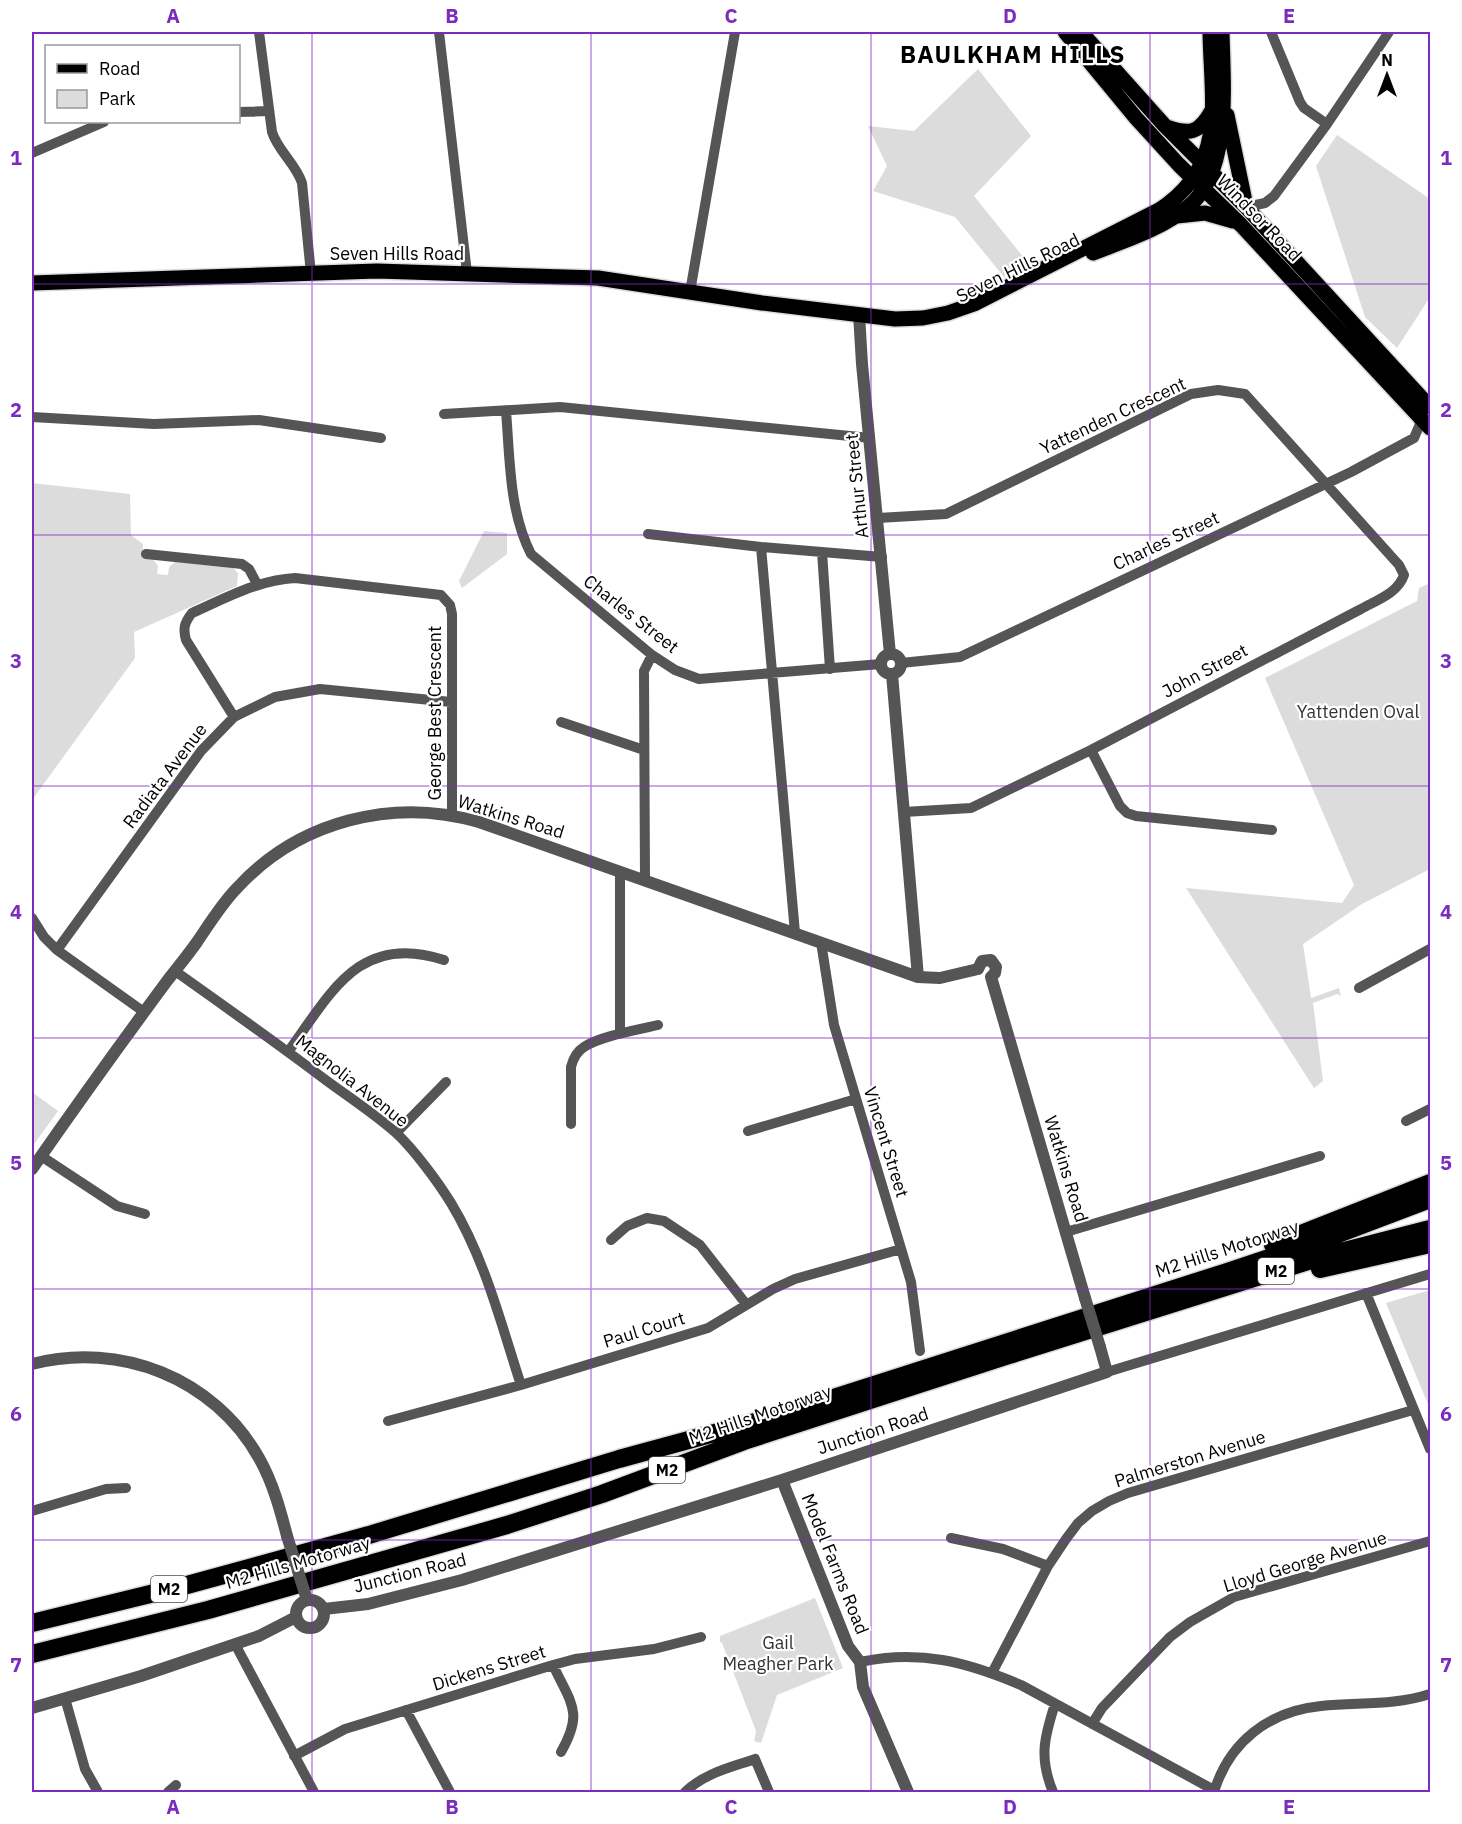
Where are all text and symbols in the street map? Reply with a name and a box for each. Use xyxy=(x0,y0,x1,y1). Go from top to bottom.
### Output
text: A xyxy=(166,2,180,29)
text: B xyxy=(445,2,459,29)
text: C xyxy=(724,2,738,29)
text: D xyxy=(1003,2,1017,29)
text: E xyxy=(1283,2,1295,29)
district label: BAULKHAM HILLS xyxy=(900,38,1126,70)
legend xyxy=(45,45,240,123)
north arrow xyxy=(1357,45,1417,105)
text: N xyxy=(1381,50,1393,70)
text: Road xyxy=(99,57,140,80)
text: Park xyxy=(99,87,136,110)
text: 1 xyxy=(10,144,22,171)
text: 1 xyxy=(1440,144,1452,171)
street label: Windsor Road xyxy=(1212,169,1307,266)
street label: Seven Hills Road xyxy=(952,228,1083,307)
street label: Seven Hills Road xyxy=(330,242,464,265)
street label: Yattenden Crescent xyxy=(1036,372,1189,459)
text: 2 xyxy=(10,396,22,423)
text: 2 xyxy=(1440,396,1452,423)
street label: Arthur Street xyxy=(840,433,873,540)
street label: Charles Street xyxy=(1109,506,1223,575)
street label: Charles Street xyxy=(579,569,684,658)
street label: George Best Crescent xyxy=(423,626,446,800)
street label: John Street xyxy=(1158,638,1251,703)
text: 3 xyxy=(10,647,22,674)
text: 3 xyxy=(1440,647,1452,674)
park label: Yattenden Oval xyxy=(1297,700,1419,723)
street label: Radiata Avenue xyxy=(118,718,212,833)
street label: Watkins Road xyxy=(455,789,567,844)
text: 4 xyxy=(10,898,22,925)
text: 4 xyxy=(1440,898,1452,925)
street label: Magnolia Avenue xyxy=(291,1029,414,1132)
street label: Vincent Street xyxy=(859,1084,914,1200)
street label: Watkins Road xyxy=(1039,1113,1094,1225)
text: 5 xyxy=(10,1149,22,1176)
text: 5 xyxy=(1440,1149,1452,1176)
street label: M2 Hills Motorway xyxy=(1153,1216,1301,1282)
road number: M2 xyxy=(1258,1258,1294,1284)
street label: Paul Court xyxy=(600,1306,687,1353)
street label: M2 Hills Motorway xyxy=(685,1379,834,1450)
text: 6 xyxy=(10,1400,22,1427)
text: 6 xyxy=(1440,1400,1452,1427)
street label: Junction Road xyxy=(814,1402,931,1459)
street label: Palmerston Avenue xyxy=(1111,1425,1268,1492)
road number: M2 xyxy=(649,1457,685,1483)
street label: Model Farms Road xyxy=(797,1490,874,1638)
street label: Lloyd George Avenue xyxy=(1220,1526,1390,1597)
street label: M2 Hills Motorway xyxy=(223,1531,373,1594)
street label: Junction Road xyxy=(351,1547,469,1598)
road number: M2 xyxy=(151,1576,187,1602)
park label: Gail Meagher Park xyxy=(722,1631,834,1675)
street label: Dickens Street xyxy=(429,1639,548,1696)
text: 7 xyxy=(10,1651,22,1678)
text: 7 xyxy=(1440,1651,1452,1678)
text: A xyxy=(166,1793,180,1820)
text: B xyxy=(445,1793,459,1820)
text: C xyxy=(724,1793,738,1820)
text: D xyxy=(1003,1793,1017,1820)
text: E xyxy=(1283,1793,1295,1820)

